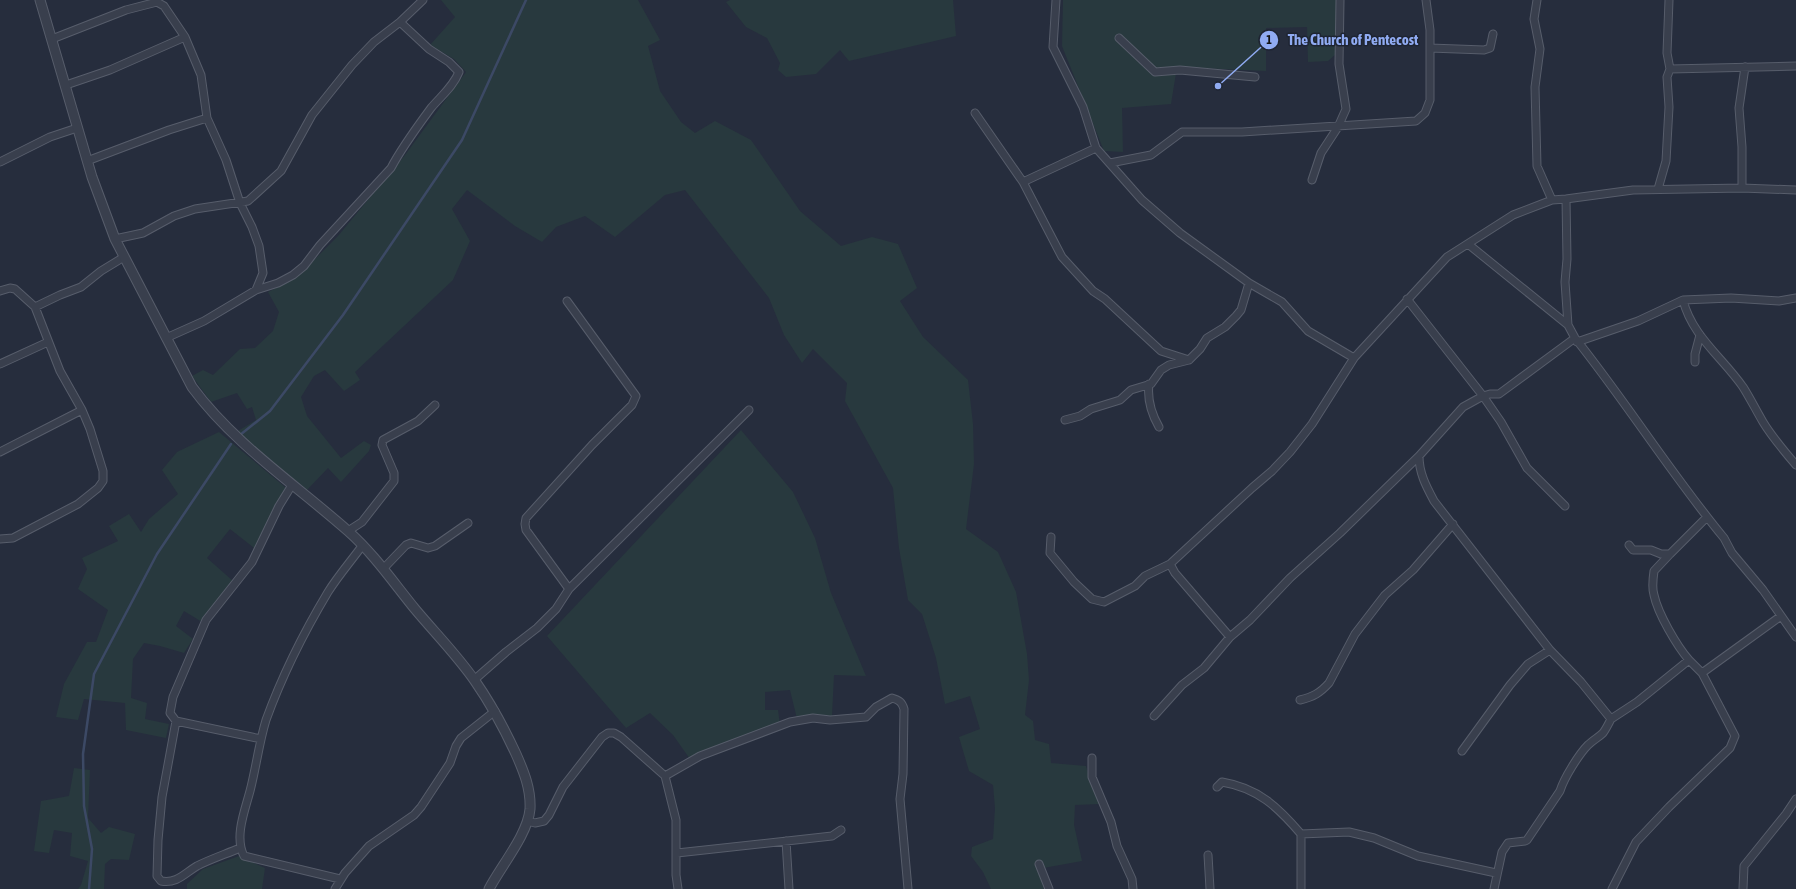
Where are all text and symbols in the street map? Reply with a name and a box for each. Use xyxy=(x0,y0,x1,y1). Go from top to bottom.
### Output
callout: The Church of Pentecost xyxy=(1259,26,1426,53)
text: The Church of Pentecost xyxy=(1288,31,1419,48)
text: 1 xyxy=(1266,33,1272,47)

